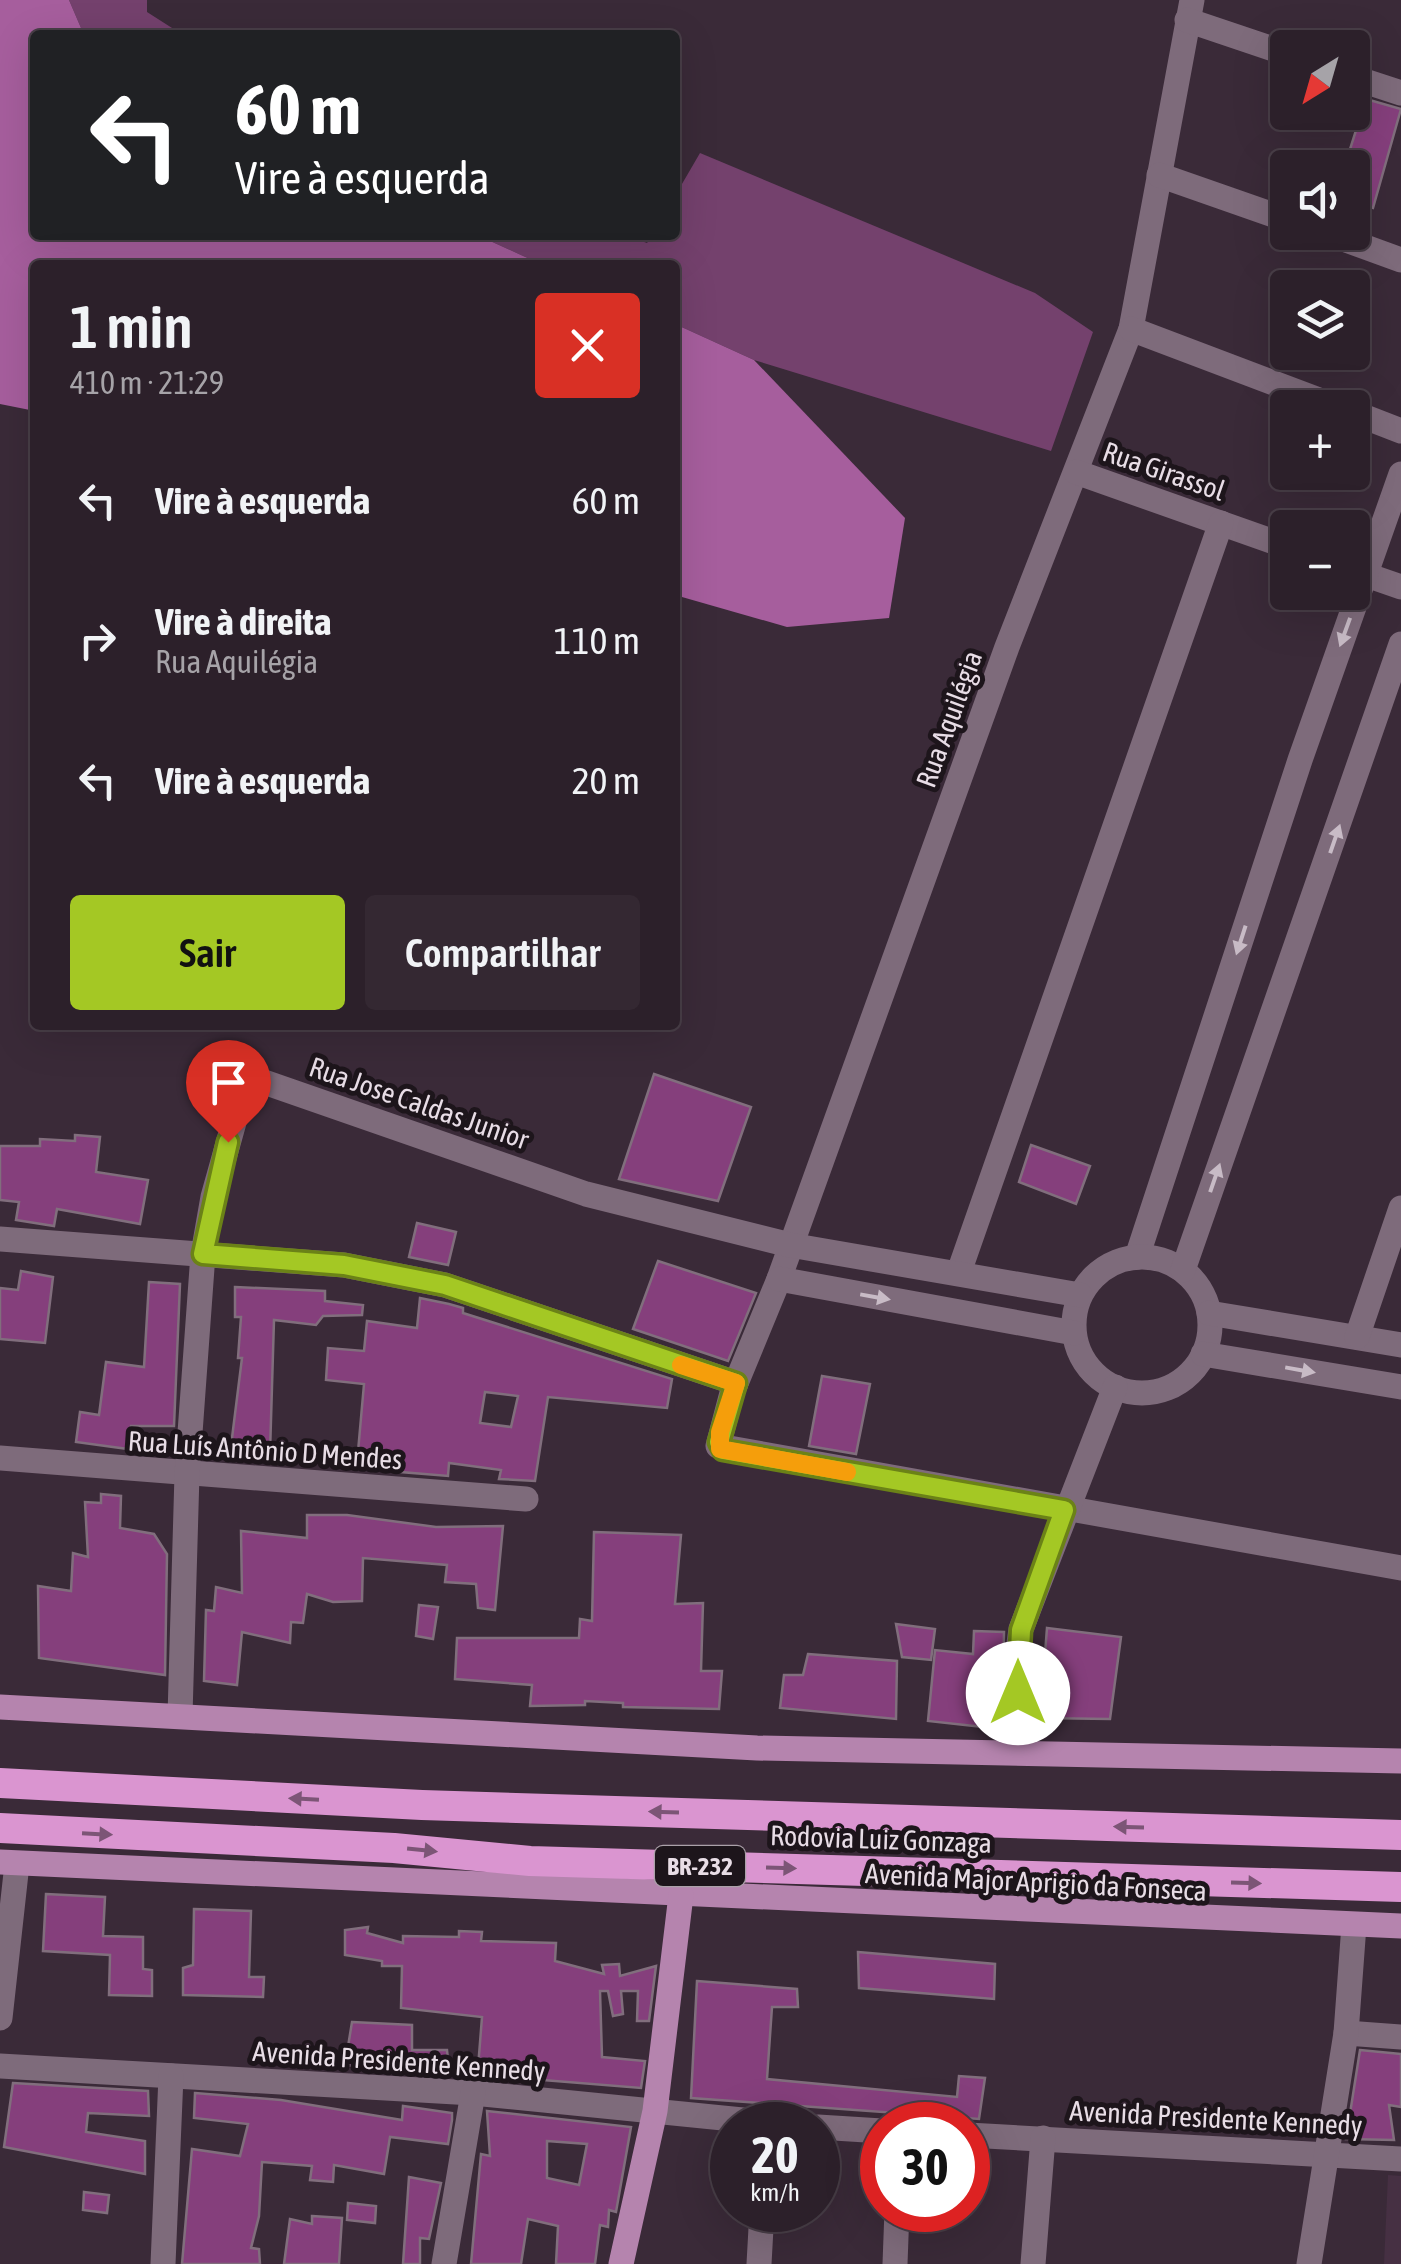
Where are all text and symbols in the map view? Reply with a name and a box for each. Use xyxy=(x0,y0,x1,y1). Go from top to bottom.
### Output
north arrow xyxy=(1270,30,1370,130)
map controls xyxy=(1270,30,1370,610)
text: 60 m xyxy=(235,69,361,149)
icon: left xyxy=(70,70,200,200)
button: sound xyxy=(1270,150,1370,250)
text: Vire à esquerda xyxy=(235,152,490,204)
button: layers xyxy=(1270,270,1370,370)
text: 1 min xyxy=(70,292,193,361)
button: close xyxy=(535,293,640,398)
text: 410 m · 21:29 xyxy=(70,364,224,401)
button: + xyxy=(1270,390,1370,490)
street label: Rua Girassol xyxy=(1099,435,1230,507)
icon: left xyxy=(70,473,125,528)
text: Vire à esquerda xyxy=(155,479,370,522)
text: 60 m xyxy=(572,479,640,522)
button: − xyxy=(1270,510,1370,610)
text: Vire à direita xyxy=(155,600,331,643)
icon: right xyxy=(70,613,125,668)
one-way arrow xyxy=(1337,618,1352,648)
text: 110 m xyxy=(554,619,640,662)
text: Rua Aquilégia xyxy=(155,643,318,680)
street label: Rua Aquilégia xyxy=(910,646,988,792)
icon: left xyxy=(70,753,125,808)
text: Vire à esquerda xyxy=(155,759,370,802)
text: 20 m xyxy=(572,759,640,802)
one-way arrow xyxy=(1328,823,1343,853)
button: Sair xyxy=(70,895,345,1010)
button: Compartilhar xyxy=(365,895,640,1010)
one-way arrow xyxy=(1232,925,1247,955)
pin xyxy=(186,1040,271,1143)
street label: Rua Jose Caldas Junior xyxy=(305,1050,533,1156)
icon: arrive xyxy=(201,1055,256,1110)
one-way arrow xyxy=(1208,1163,1223,1193)
one-way arrow xyxy=(860,1289,891,1305)
one-way arrow xyxy=(1284,1363,1316,1379)
street label: Rua Luís Antônio D Mendes xyxy=(127,1424,403,1476)
position arrow xyxy=(966,1641,1070,1745)
one-way arrow xyxy=(288,1791,320,1807)
one-way arrow xyxy=(647,1804,679,1820)
one-way arrow xyxy=(1112,1818,1144,1834)
street label: Rodovia Luiz Gonzaga xyxy=(769,1819,993,1859)
one-way arrow xyxy=(82,1826,114,1842)
one-way arrow xyxy=(406,1843,438,1859)
road number: BR-232 xyxy=(655,1846,745,1886)
street label: Avenida Major Aprigio da Fonseca xyxy=(864,1857,1208,1907)
one-way arrow xyxy=(766,1861,798,1877)
one-way arrow xyxy=(1231,1875,1263,1891)
street label: Avenida Presidente Kennedy xyxy=(252,2035,546,2087)
street label: Avenida Presidente Kennedy xyxy=(1069,2094,1363,2142)
speed limit sign: 30 xyxy=(860,2102,990,2232)
text: 20 xyxy=(751,2126,798,2184)
text: km/h xyxy=(750,2178,800,2206)

